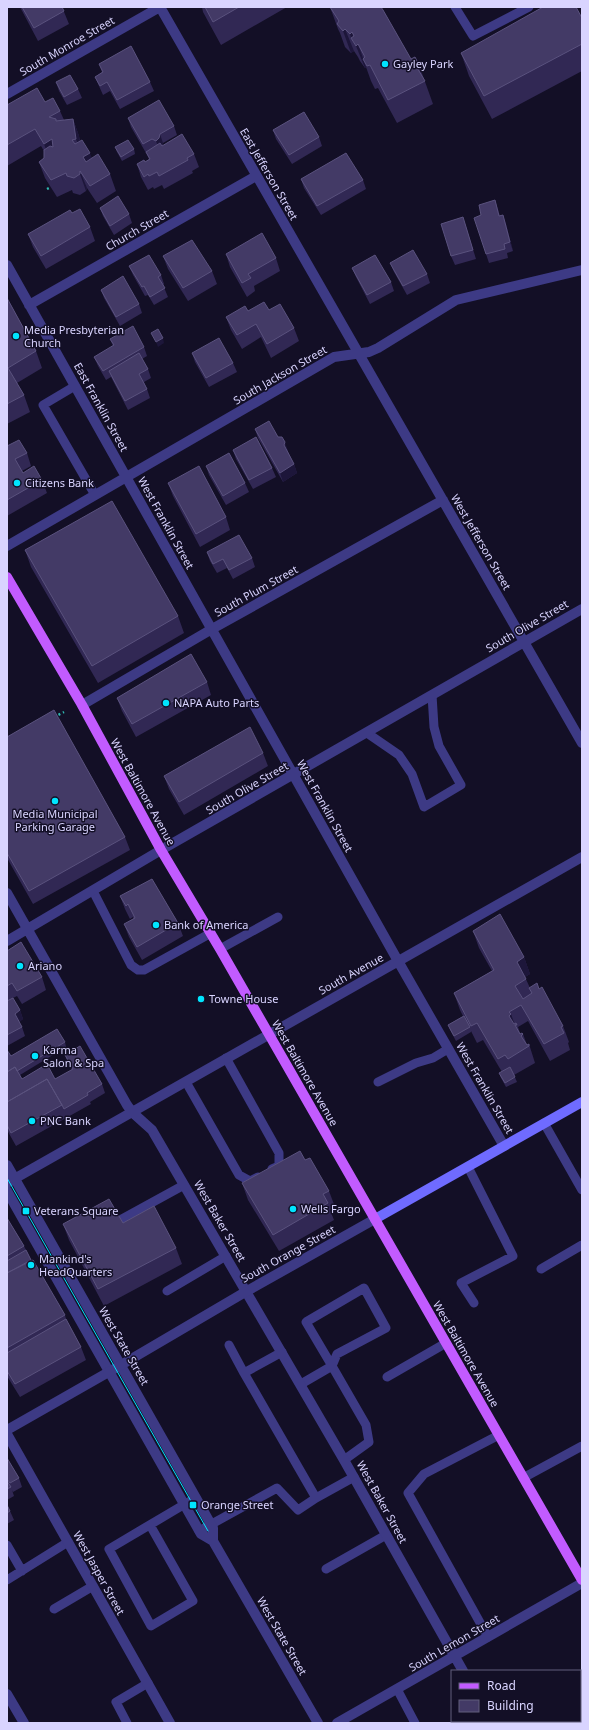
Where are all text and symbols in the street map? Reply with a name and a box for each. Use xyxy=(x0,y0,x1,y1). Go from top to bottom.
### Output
street label: South Monroe Street xyxy=(17,12,117,79)
place label: Gayley Park xyxy=(393,56,453,71)
marker: Gayley Park xyxy=(380,59,390,69)
street label: East Jefferson Street xyxy=(237,125,302,223)
street label: Church Street xyxy=(102,205,171,254)
place label: Media Presbyterian Church xyxy=(24,322,124,350)
marker: Media Presbyterian Church xyxy=(11,331,21,341)
street label: South Jackson Street xyxy=(230,342,329,407)
street label: East Franklin Street xyxy=(71,360,132,454)
street label: West Franklin Street xyxy=(135,474,198,572)
place label: Citizens Bank xyxy=(25,475,94,490)
marker: Citizens Bank xyxy=(12,478,22,488)
street label: West Jefferson Street xyxy=(448,491,515,592)
street label: South Plum Street xyxy=(211,561,300,620)
street label: South Olive Street xyxy=(483,596,571,655)
place label: NAPA Auto Parts xyxy=(174,695,259,710)
marker: NAPA Auto Parts xyxy=(161,698,171,708)
street label: West Baltimore Avenue xyxy=(108,736,179,848)
street label: West Franklin Street xyxy=(294,757,357,855)
street label: South Olive Street xyxy=(203,758,291,817)
marker: Media Municipal Parking Garage xyxy=(50,796,60,806)
place label: Media Municipal Parking Garage xyxy=(12,806,98,834)
place label: Bank of America xyxy=(164,917,249,932)
marker: Bank of America xyxy=(151,920,161,930)
street label: South Avenue xyxy=(316,950,386,998)
place label: Ariano xyxy=(28,958,62,973)
marker: Ariano xyxy=(15,961,25,971)
place label: Towne House xyxy=(209,991,278,1006)
marker: Towne House xyxy=(196,994,206,1004)
street label: West Baltimore Avenue xyxy=(269,1017,342,1129)
street label: West Franklin Street xyxy=(453,1039,518,1136)
place label: Karma Salon & Spa xyxy=(43,1042,104,1070)
marker: Karma Salon & Spa xyxy=(30,1051,40,1061)
place label: PNC Bank xyxy=(40,1113,91,1128)
marker: PNC Bank xyxy=(27,1116,37,1126)
street label: West Baker Street xyxy=(191,1177,250,1264)
place label: Wells Fargo xyxy=(301,1201,361,1216)
place label: Veterans Square xyxy=(34,1203,118,1218)
marker: Wells Fargo xyxy=(288,1204,298,1214)
marker: Veterans Square xyxy=(21,1206,31,1216)
street label: South Orange Street xyxy=(238,1221,338,1286)
place label: Mankind's HeadQuarters xyxy=(39,1251,112,1279)
marker: Mankind's HeadQuarters xyxy=(26,1260,36,1270)
street label: West Baltimore Avenue xyxy=(430,1298,503,1410)
street label: West State Street xyxy=(96,1304,153,1388)
street label: West Baker Street xyxy=(354,1458,411,1546)
place label: Orange Street xyxy=(201,1497,273,1512)
marker: Orange Street xyxy=(188,1500,198,1510)
street label: West Jasper Street xyxy=(70,1528,129,1617)
street label: West State Street xyxy=(254,1594,311,1678)
street label: South Lemon Street xyxy=(406,1610,502,1675)
legend xyxy=(451,1670,581,1722)
text: Road xyxy=(487,1677,516,1694)
text: Building xyxy=(487,1697,534,1714)

